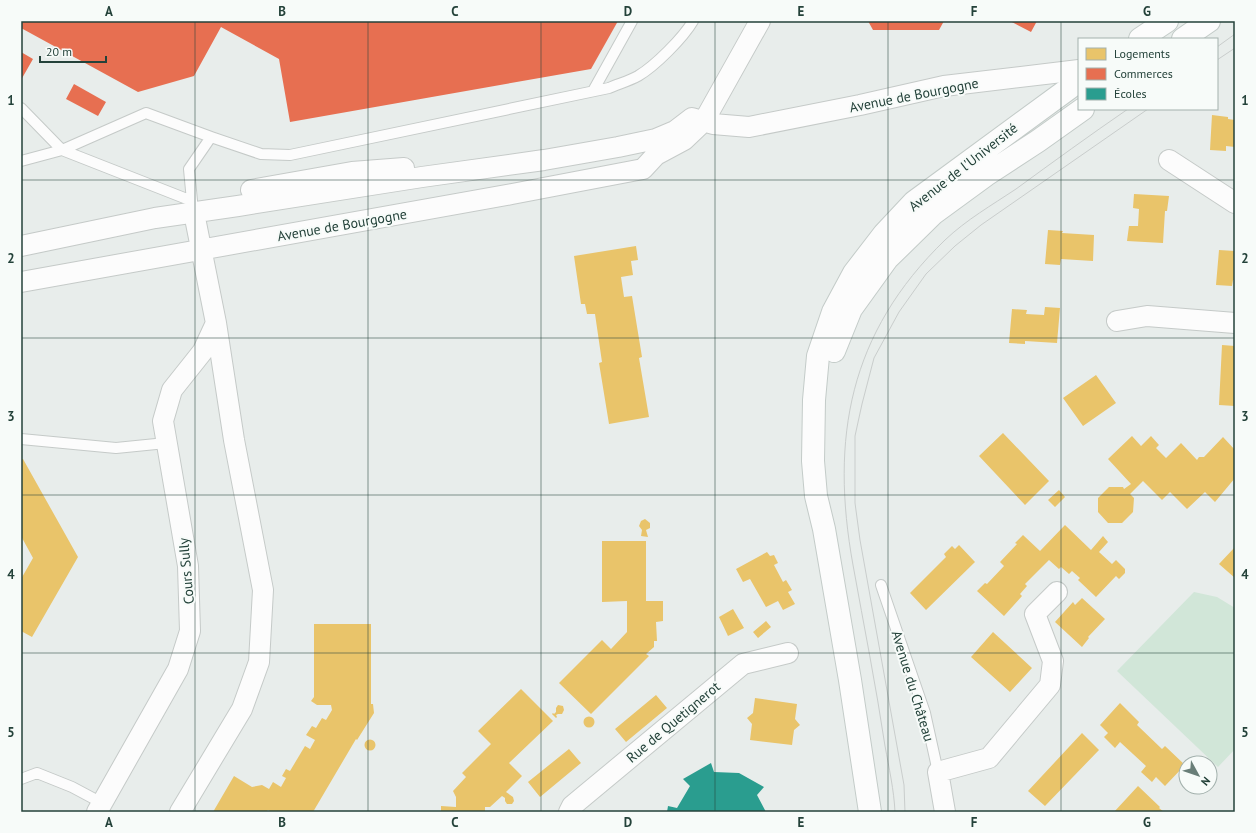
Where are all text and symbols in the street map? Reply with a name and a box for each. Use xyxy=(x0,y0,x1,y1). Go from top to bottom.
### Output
text: A xyxy=(105,3,113,20)
text: B xyxy=(278,3,286,20)
text: C xyxy=(451,3,459,20)
text: D xyxy=(624,3,632,20)
text: E xyxy=(798,3,805,20)
text: F xyxy=(971,3,978,20)
text: G xyxy=(1143,3,1151,20)
scale bar xyxy=(40,38,106,64)
legend xyxy=(1078,38,1218,110)
text: 20 m xyxy=(46,44,72,59)
text: Logements xyxy=(1114,46,1170,61)
text: Commerces xyxy=(1114,66,1173,81)
street label: Avenue de Bourgogne xyxy=(848,74,980,116)
text: Écoles xyxy=(1114,86,1147,101)
text: 1 xyxy=(7,92,15,109)
text: 1 xyxy=(1241,92,1249,109)
street label: Avenue de l'Université xyxy=(905,119,1021,215)
street label: Avenue de Bourgogne xyxy=(276,205,408,245)
text: 2 xyxy=(7,250,15,267)
text: 2 xyxy=(1241,250,1249,267)
text: 3 xyxy=(7,408,15,425)
text: 3 xyxy=(1241,408,1249,425)
street label: Cours Sully xyxy=(174,537,198,605)
text: 4 xyxy=(7,566,15,583)
text: 4 xyxy=(1241,566,1249,583)
street label: Avenue du Château xyxy=(888,628,938,744)
street label: Rue de Quetignerot xyxy=(622,677,724,766)
text: 5 xyxy=(7,724,15,741)
text: 5 xyxy=(1241,724,1249,741)
north arrow xyxy=(1178,755,1218,795)
text: N xyxy=(1198,774,1213,789)
text: A xyxy=(105,814,113,831)
text: B xyxy=(278,814,286,831)
text: C xyxy=(451,814,459,831)
text: D xyxy=(624,814,632,831)
text: E xyxy=(798,814,805,831)
text: F xyxy=(971,814,978,831)
text: G xyxy=(1143,814,1151,831)

